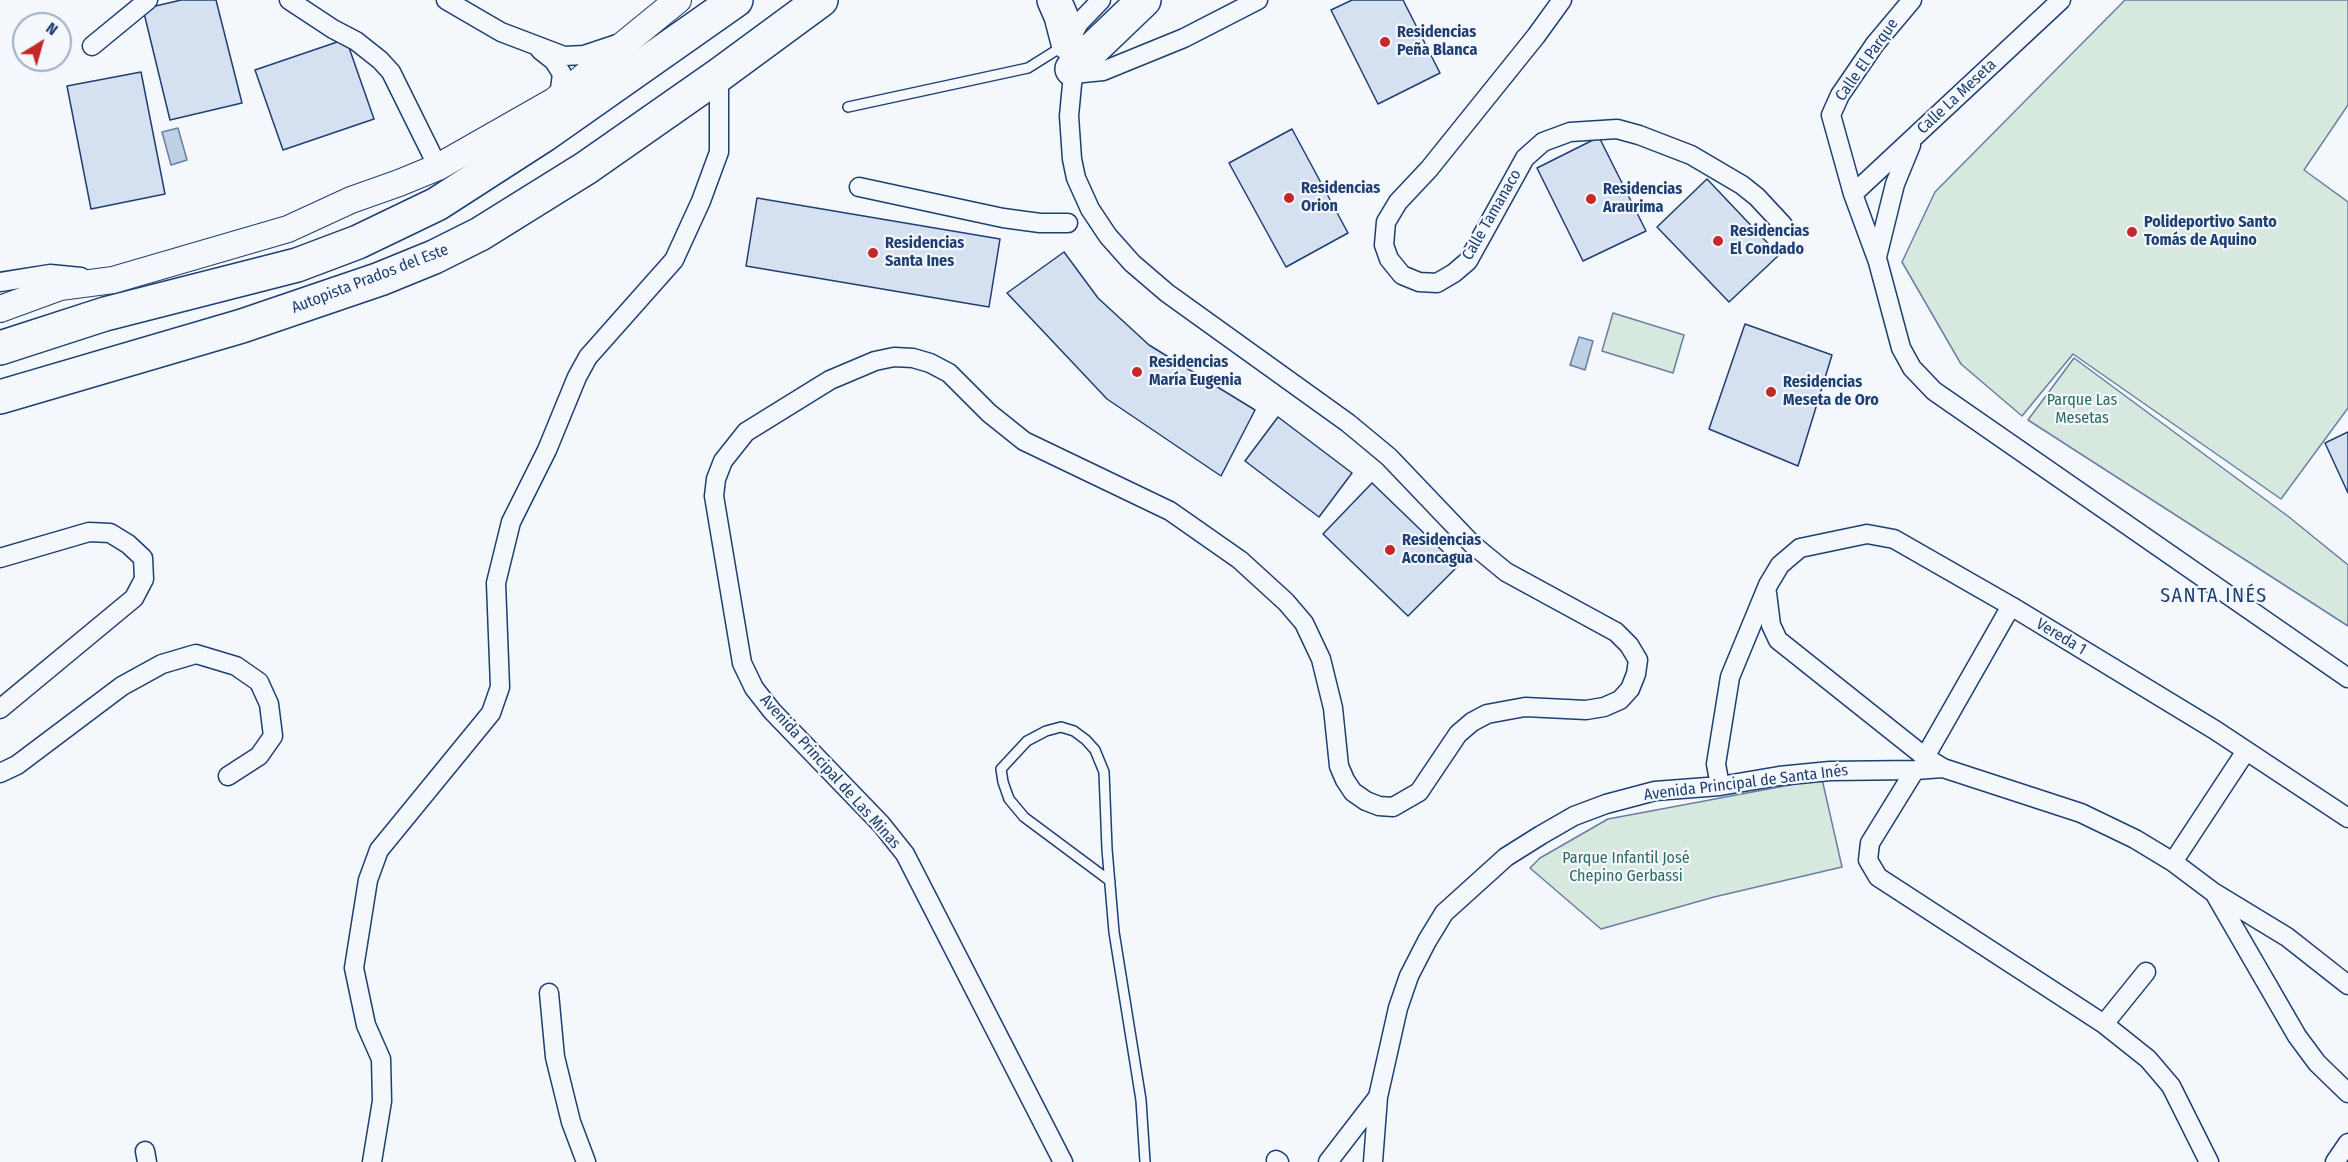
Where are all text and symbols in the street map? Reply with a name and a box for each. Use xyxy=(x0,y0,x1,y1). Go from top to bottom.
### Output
north arrow xyxy=(12,12,72,72)
street label: Calle El Parque xyxy=(1831,15,1903,105)
text: N xyxy=(42,18,61,39)
place label: Residencias Peña Blanca xyxy=(1397,23,1477,61)
marker: Residencias Peña Blanca xyxy=(1378,35,1392,49)
street label: Calle La Meseta xyxy=(1913,55,2001,139)
street label: Calle Tamanaco xyxy=(1458,166,1526,264)
place label: Residencias Orion xyxy=(1301,179,1380,217)
place label: Residencias Araurima xyxy=(1603,180,1682,218)
marker: Residencias Orion xyxy=(1282,191,1296,205)
marker: Residencias Araurima xyxy=(1584,192,1598,206)
place label: Polideportivo Santo Tomás de Aquino xyxy=(2144,213,2277,251)
place label: Residencias El Condado xyxy=(1730,222,1809,260)
marker: Polideportivo Santo Tomás de Aquino xyxy=(2125,225,2139,239)
place label: Residencias Santa Ines xyxy=(885,234,964,272)
marker: Residencias El Condado xyxy=(1711,234,1725,248)
street label: Autopista Prados del Este xyxy=(289,240,451,318)
marker: Residencias Santa Ines xyxy=(866,246,880,260)
place label: Residencias María Eugenia xyxy=(1149,353,1242,391)
marker: Residencias María Eugenia xyxy=(1130,365,1144,379)
place label: Residencias Meseta de Oro xyxy=(1783,373,1879,411)
marker: Residencias Meseta de Oro xyxy=(1764,385,1778,399)
park label: Parque Las Mesetas xyxy=(2047,391,2117,429)
place label: Residencias Aconcagua xyxy=(1402,531,1481,569)
marker: Residencias Aconcagua xyxy=(1383,543,1397,557)
district label: SANTA INÉS xyxy=(2160,584,2268,608)
street label: Vereda 1 xyxy=(2032,615,2090,659)
street label: Avenida Principal de Las Minas xyxy=(756,691,904,853)
street label: Avenida Principal de Santa Inés xyxy=(1643,761,1849,805)
park label: Parque Infantil José Chepino Gerbassi xyxy=(1562,849,1690,887)

